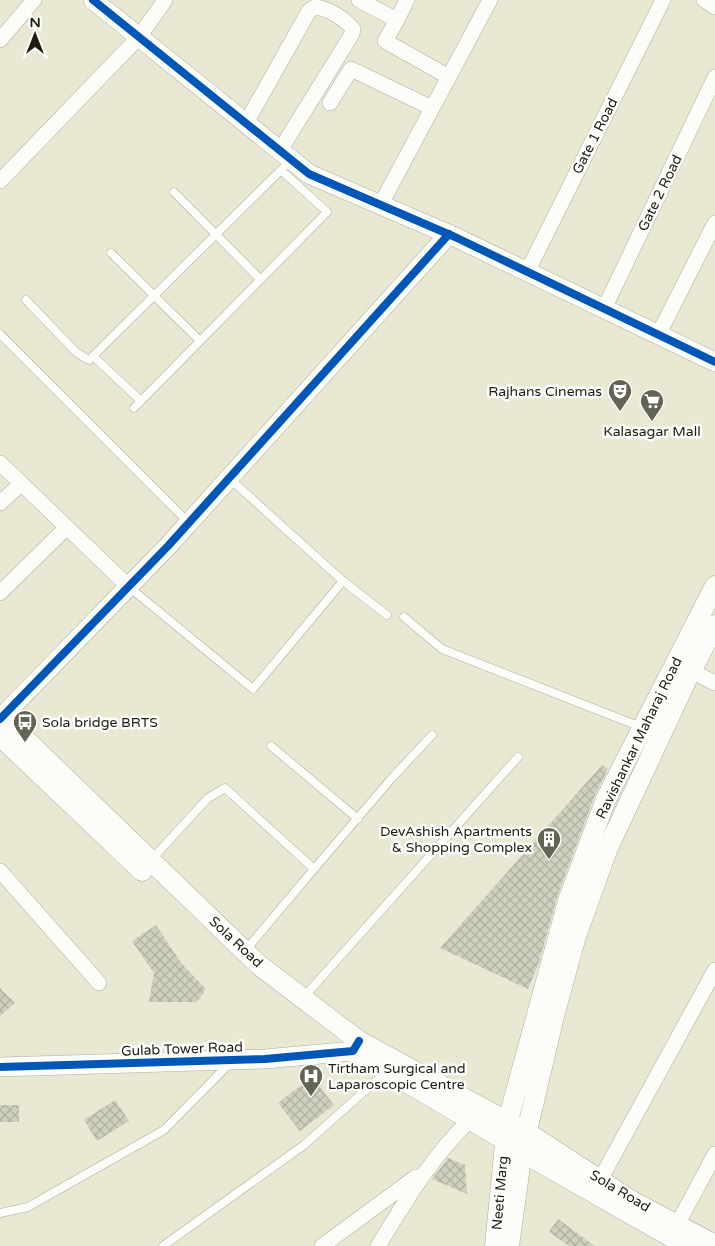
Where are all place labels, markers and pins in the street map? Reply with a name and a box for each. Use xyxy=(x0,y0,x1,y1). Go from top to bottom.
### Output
theatre icon: Rajhans Cinemas xyxy=(607,378,633,412)
place label: Rajhans Cinemas xyxy=(488,383,602,400)
supermarket icon: Kalasagar Mall xyxy=(639,388,665,422)
place label: Kalasagar Mall xyxy=(603,423,701,440)
bus stop icon: Sola bridge BRTS xyxy=(12,709,38,743)
place label: Sola bridge BRTS xyxy=(42,714,158,731)
place label: DevAshish Apartments & Shopping Complex xyxy=(380,823,532,856)
building icon: DevAshish Apartments & Shopping Complex xyxy=(536,826,562,860)
place label: Tirtham Surgical and Laparoscopic Centre xyxy=(328,1060,466,1093)
hospital icon: Tirtham Surgical and Laparoscopic Centre xyxy=(298,1063,324,1097)

